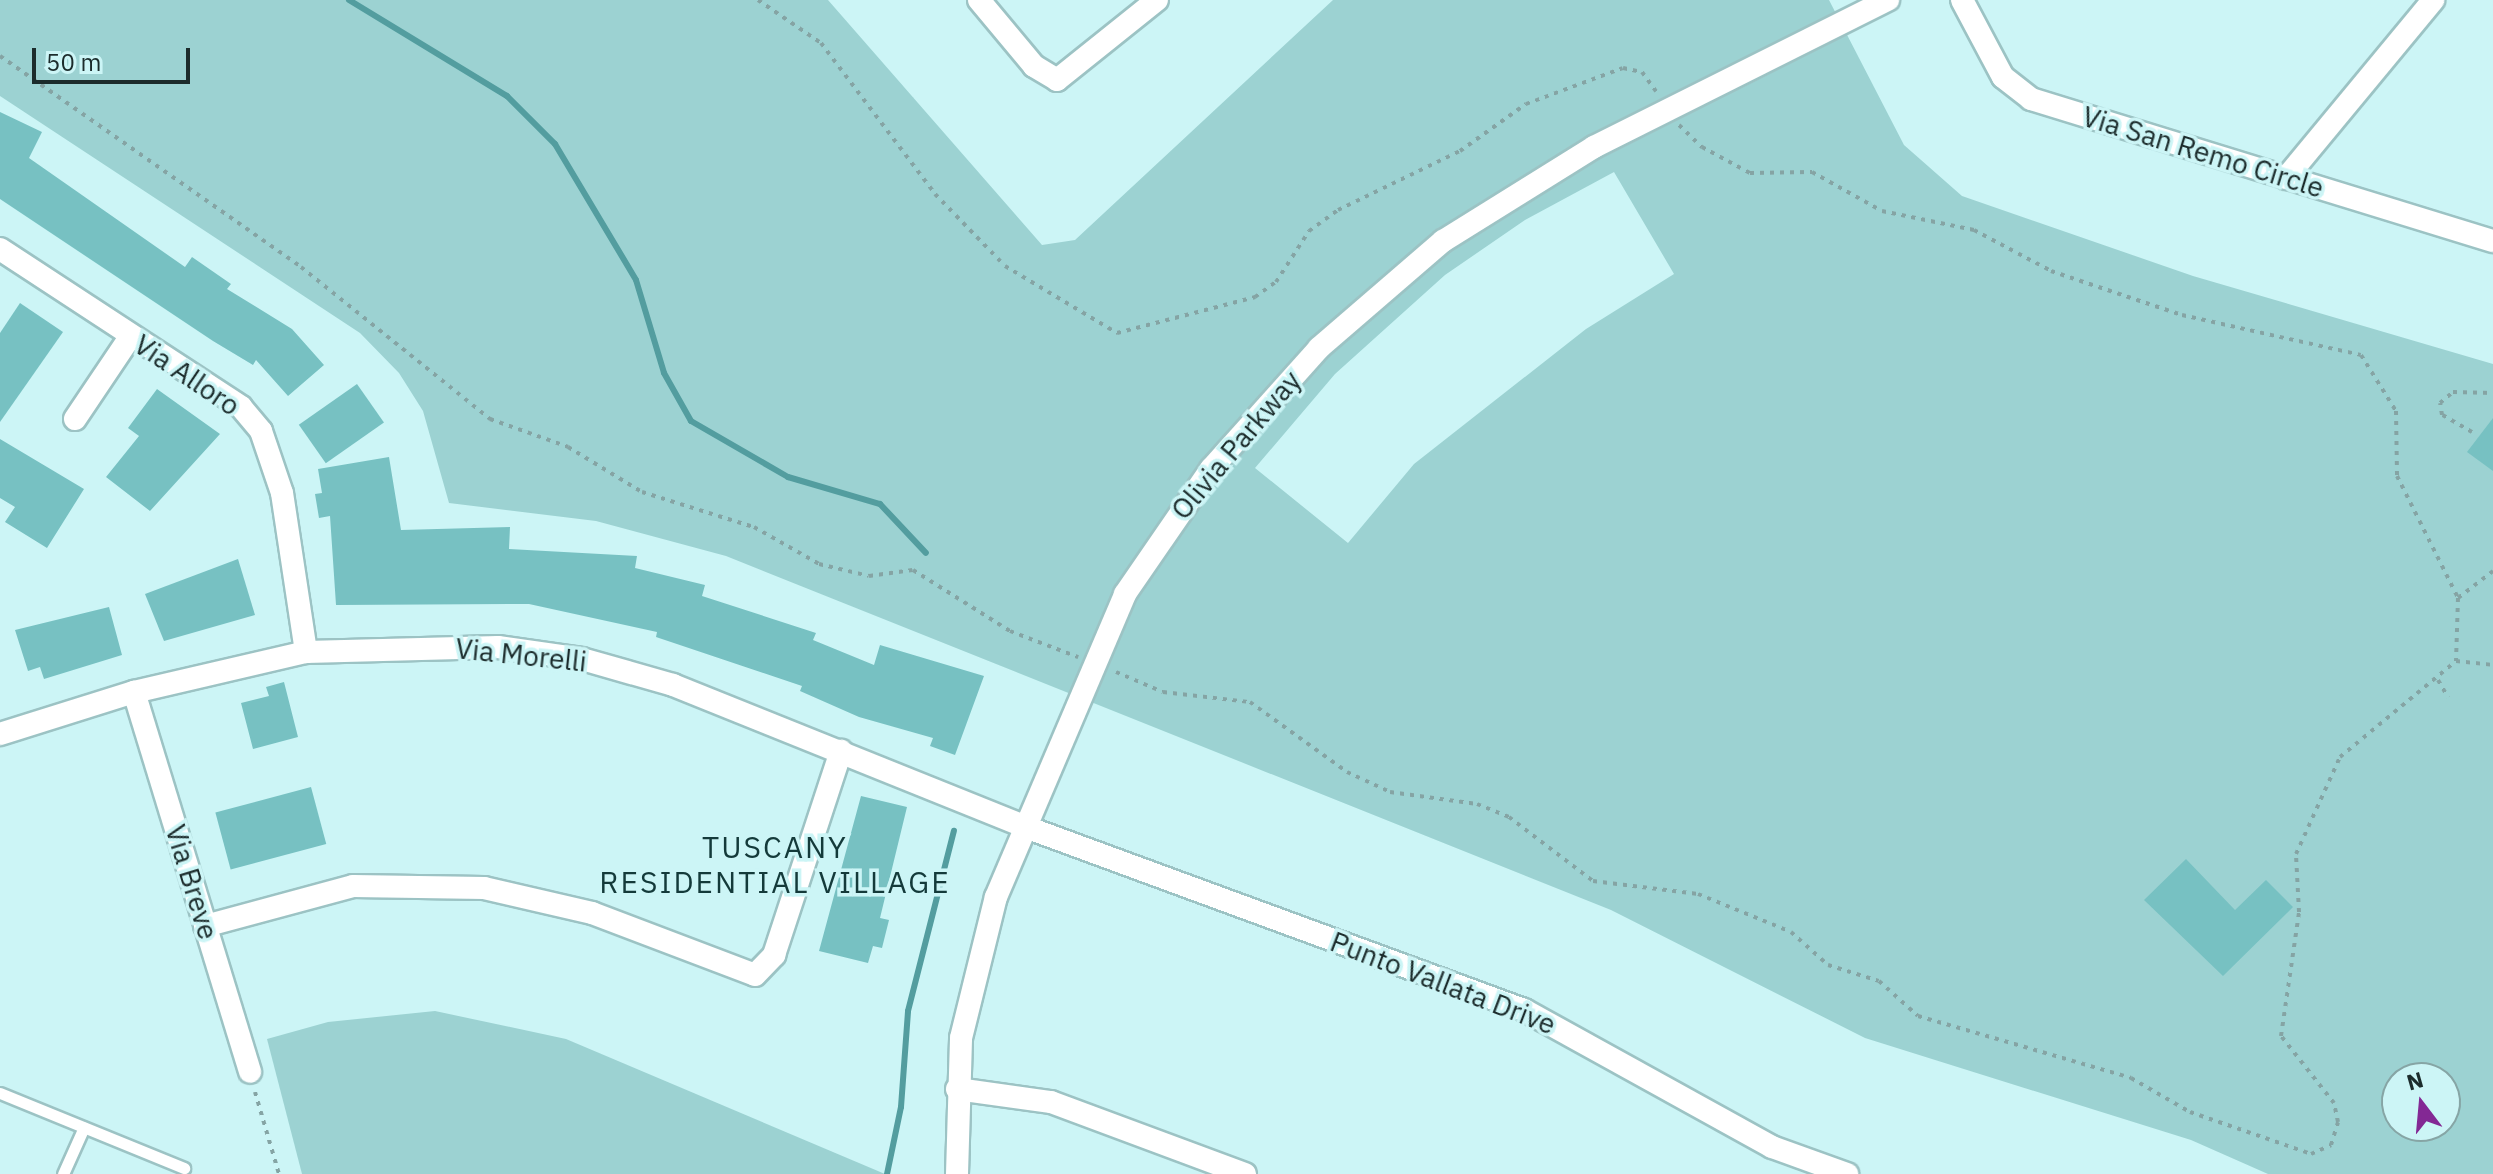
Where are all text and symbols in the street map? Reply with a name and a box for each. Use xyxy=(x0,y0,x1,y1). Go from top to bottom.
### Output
scale bar xyxy=(36,32,194,82)
text: 50 m xyxy=(46,46,101,78)
street label: Via San Remo Circle xyxy=(2078,99,2328,205)
street label: Via Alloro xyxy=(128,327,246,423)
street label: Olivia Parkway xyxy=(1164,364,1308,526)
street label: Via Morelli xyxy=(454,631,588,679)
street label: Via Breve xyxy=(159,821,225,943)
district label: TUSCANY RESIDENTIAL VILLAGE xyxy=(599,829,951,900)
street label: Punto Vallata Drive xyxy=(1326,925,1560,1041)
north arrow xyxy=(2381,1062,2461,1142)
text: N xyxy=(2403,1064,2426,1097)

